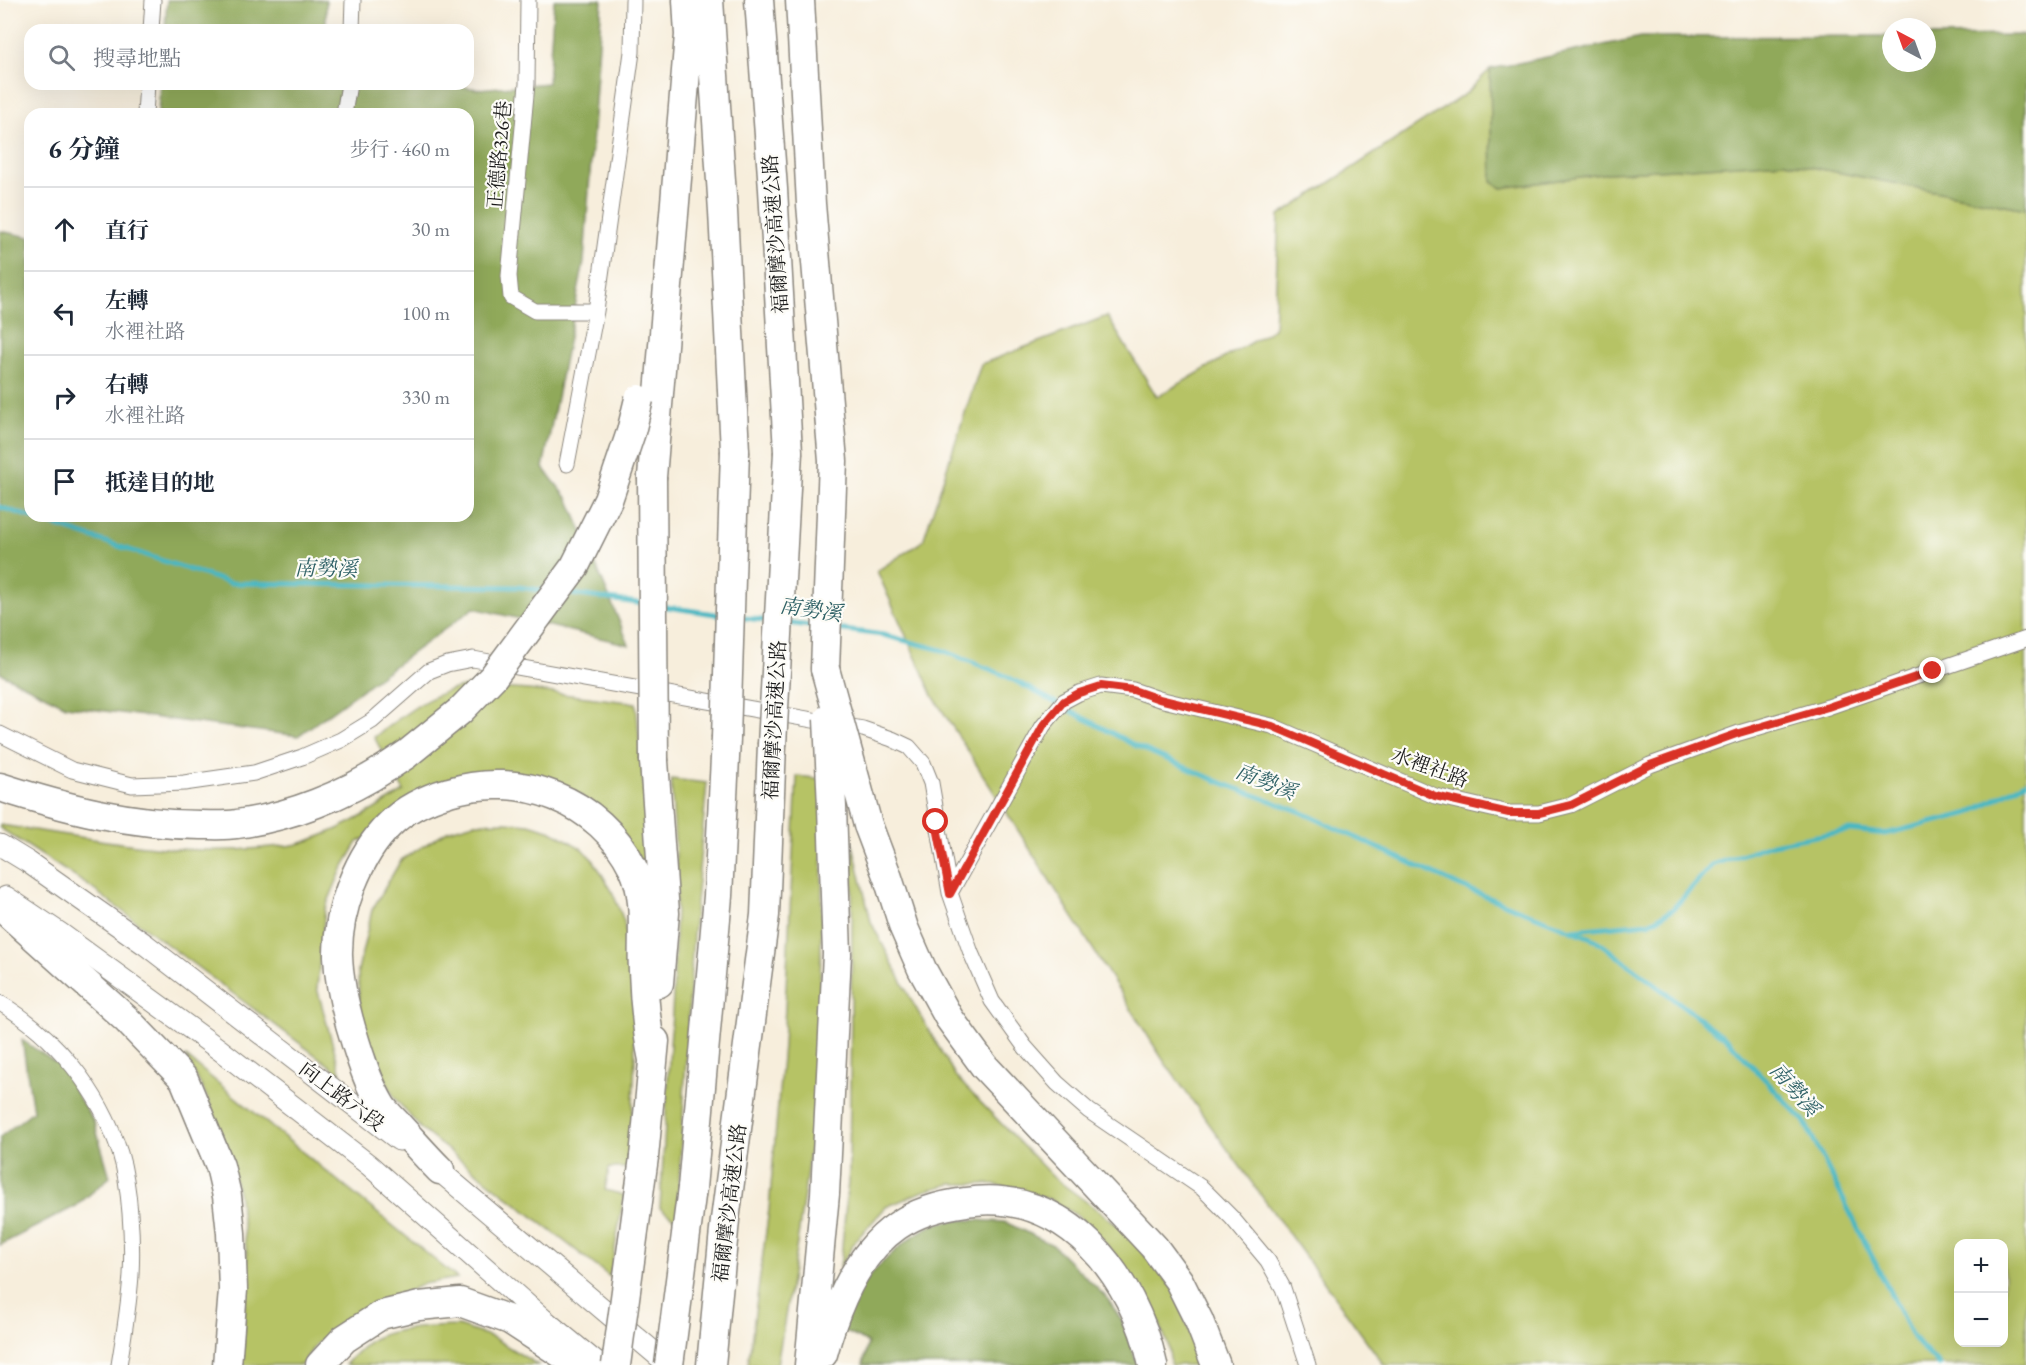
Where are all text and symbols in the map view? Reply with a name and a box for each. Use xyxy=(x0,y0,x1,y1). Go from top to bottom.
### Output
north arrow xyxy=(1882,18,1936,72)
search box xyxy=(24,24,474,90)
icon: search xyxy=(45,41,78,74)
text: 搜尋地點 xyxy=(93,44,181,73)
street label: 正德路326巷 xyxy=(481,100,517,210)
text: 6 分鐘 xyxy=(48,132,120,166)
text: 步行 · 460 m xyxy=(350,136,450,162)
street label: 福爾摩沙高速公路 xyxy=(756,153,794,315)
icon: ahead xyxy=(48,213,81,246)
text: 直行 xyxy=(105,216,149,245)
text: 30 m xyxy=(411,216,450,242)
text: 左轉 xyxy=(105,286,149,315)
icon: left xyxy=(48,297,81,330)
text: 100 m xyxy=(402,300,450,326)
text: 水裡社路 xyxy=(105,318,185,344)
text: 右轉 xyxy=(105,370,149,399)
icon: right xyxy=(48,381,81,414)
text: 330 m xyxy=(402,384,450,410)
text: 水裡社路 xyxy=(105,402,185,428)
icon: arrive xyxy=(48,465,81,498)
text: 抵達目的地 xyxy=(105,468,215,497)
water label: 南勢溪 xyxy=(294,554,360,582)
water label: 南勢溪 xyxy=(778,591,846,627)
street label: 福爾摩沙高速公路 xyxy=(757,639,791,801)
route end xyxy=(1919,657,1945,683)
street label: 水裡社路 xyxy=(1388,741,1472,793)
water label: 南勢溪 xyxy=(1232,757,1302,806)
route start xyxy=(922,808,948,834)
street label: 向上路六段 xyxy=(294,1056,390,1136)
water label: 南勢溪 xyxy=(1764,1056,1827,1123)
street label: 福爾摩沙高速公路 xyxy=(706,1122,752,1284)
map controls xyxy=(1954,1239,2008,1347)
button: + xyxy=(1954,1239,2008,1293)
button: − xyxy=(1954,1293,2008,1347)

